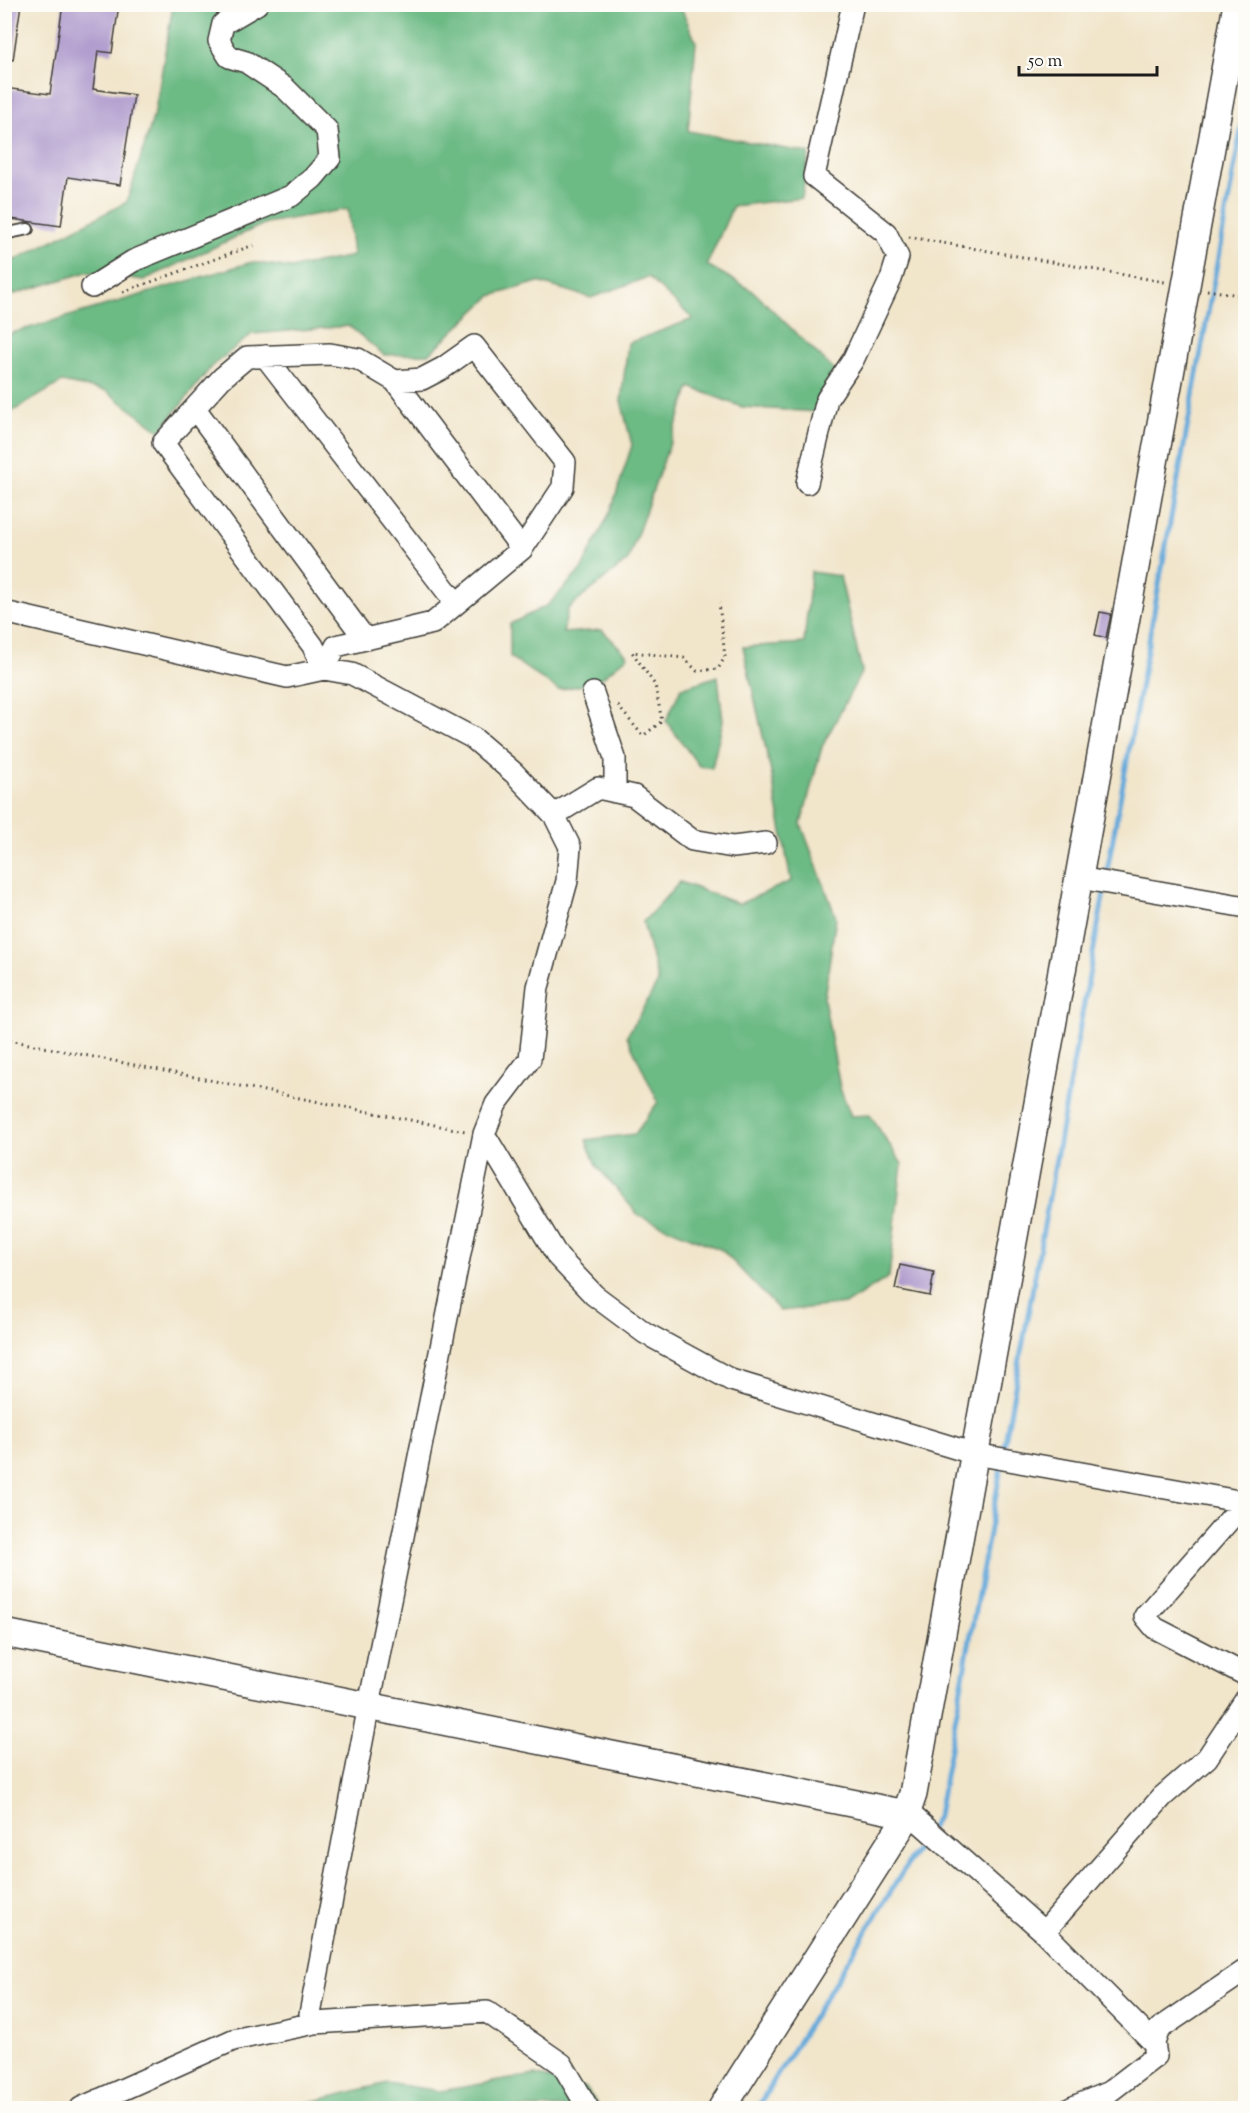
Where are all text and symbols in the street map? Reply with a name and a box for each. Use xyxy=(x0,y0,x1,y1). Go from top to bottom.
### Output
scale bar xyxy=(1019,39,1157,77)
text: 50 m xyxy=(1027,49,1063,75)

